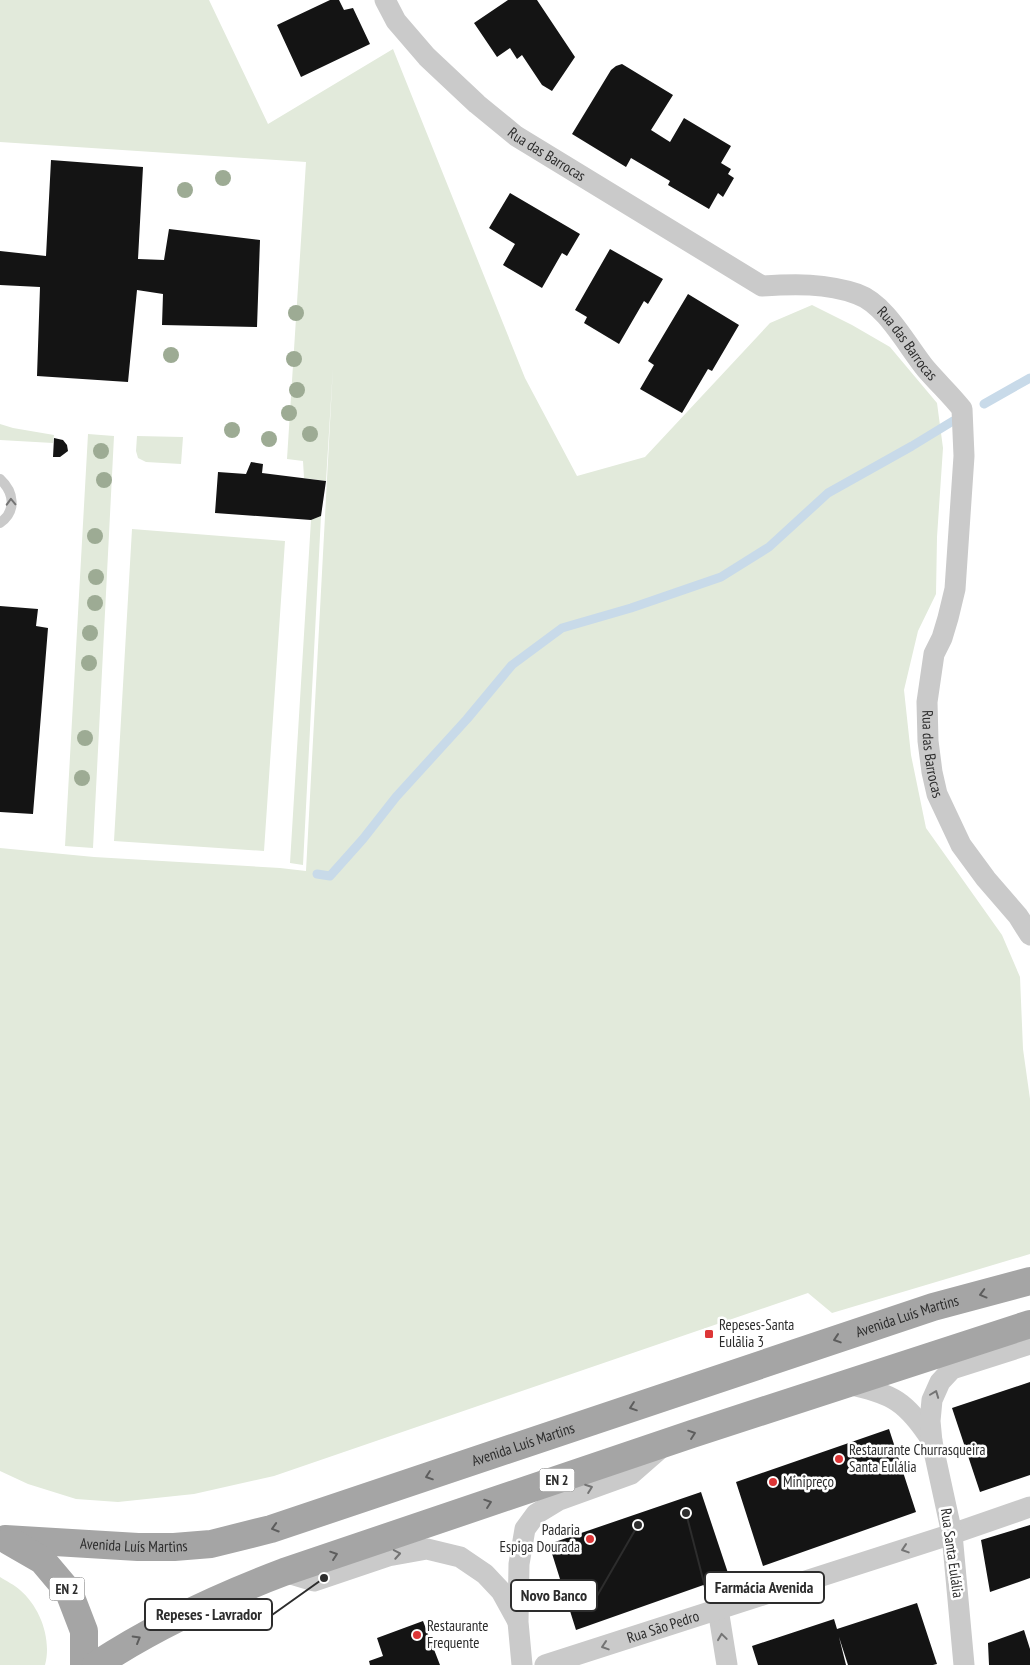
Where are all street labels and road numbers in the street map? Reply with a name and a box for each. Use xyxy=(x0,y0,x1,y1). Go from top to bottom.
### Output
street label: Rua das Barrocas xyxy=(504,123,589,185)
street label: Rua das Barrocas xyxy=(873,302,942,384)
street label: Rua das Barrocas xyxy=(918,710,947,801)
street label: Avenida Luís Martins xyxy=(853,1291,961,1341)
street label: Avenida Luís Martins xyxy=(469,1418,577,1470)
road number: EN 2 xyxy=(540,1468,574,1492)
street label: Rua Santa Eulália xyxy=(937,1507,968,1599)
street label: Avenida Luís Martins xyxy=(80,1534,188,1556)
road number: EN 2 xyxy=(50,1578,84,1600)
street label: Rua São Pedro xyxy=(624,1606,701,1647)

